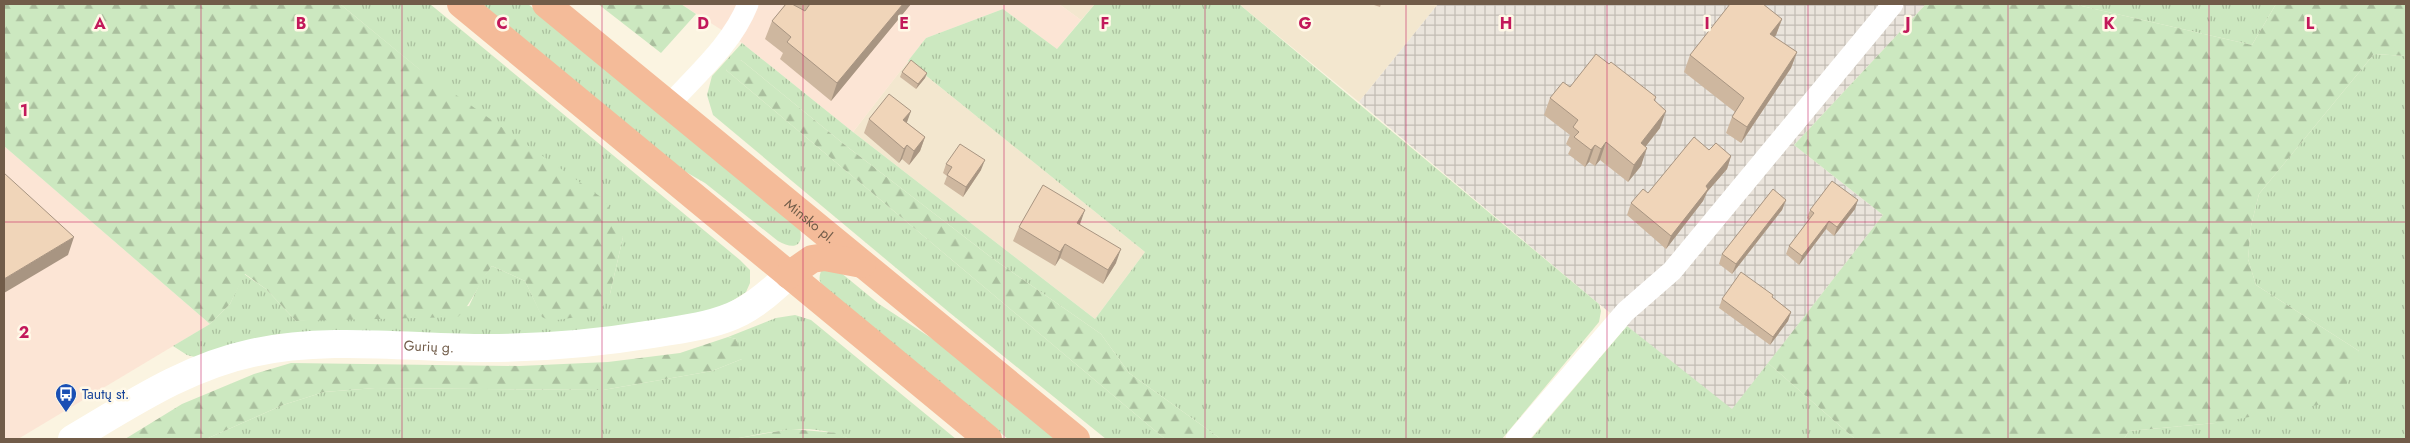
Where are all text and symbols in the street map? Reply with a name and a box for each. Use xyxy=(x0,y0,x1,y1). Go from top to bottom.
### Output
text: A xyxy=(93,12,106,35)
text: B xyxy=(296,12,306,35)
text: C xyxy=(496,12,508,35)
text: D xyxy=(697,12,709,35)
text: E xyxy=(899,12,909,35)
text: F xyxy=(1101,12,1109,35)
text: G xyxy=(1298,12,1312,35)
text: H xyxy=(1500,12,1512,35)
text: I xyxy=(1704,12,1710,35)
text: J xyxy=(1902,12,1911,35)
text: K xyxy=(2103,12,2115,35)
text: L xyxy=(2306,12,2315,35)
text: 1 xyxy=(20,99,28,122)
street label: Minsko pl. xyxy=(780,194,840,248)
text: 2 xyxy=(19,321,29,344)
street label: Gurių g. xyxy=(403,335,454,357)
bus stop icon: Tautų st. xyxy=(54,382,78,413)
place label: Tautų st. xyxy=(82,384,129,404)

